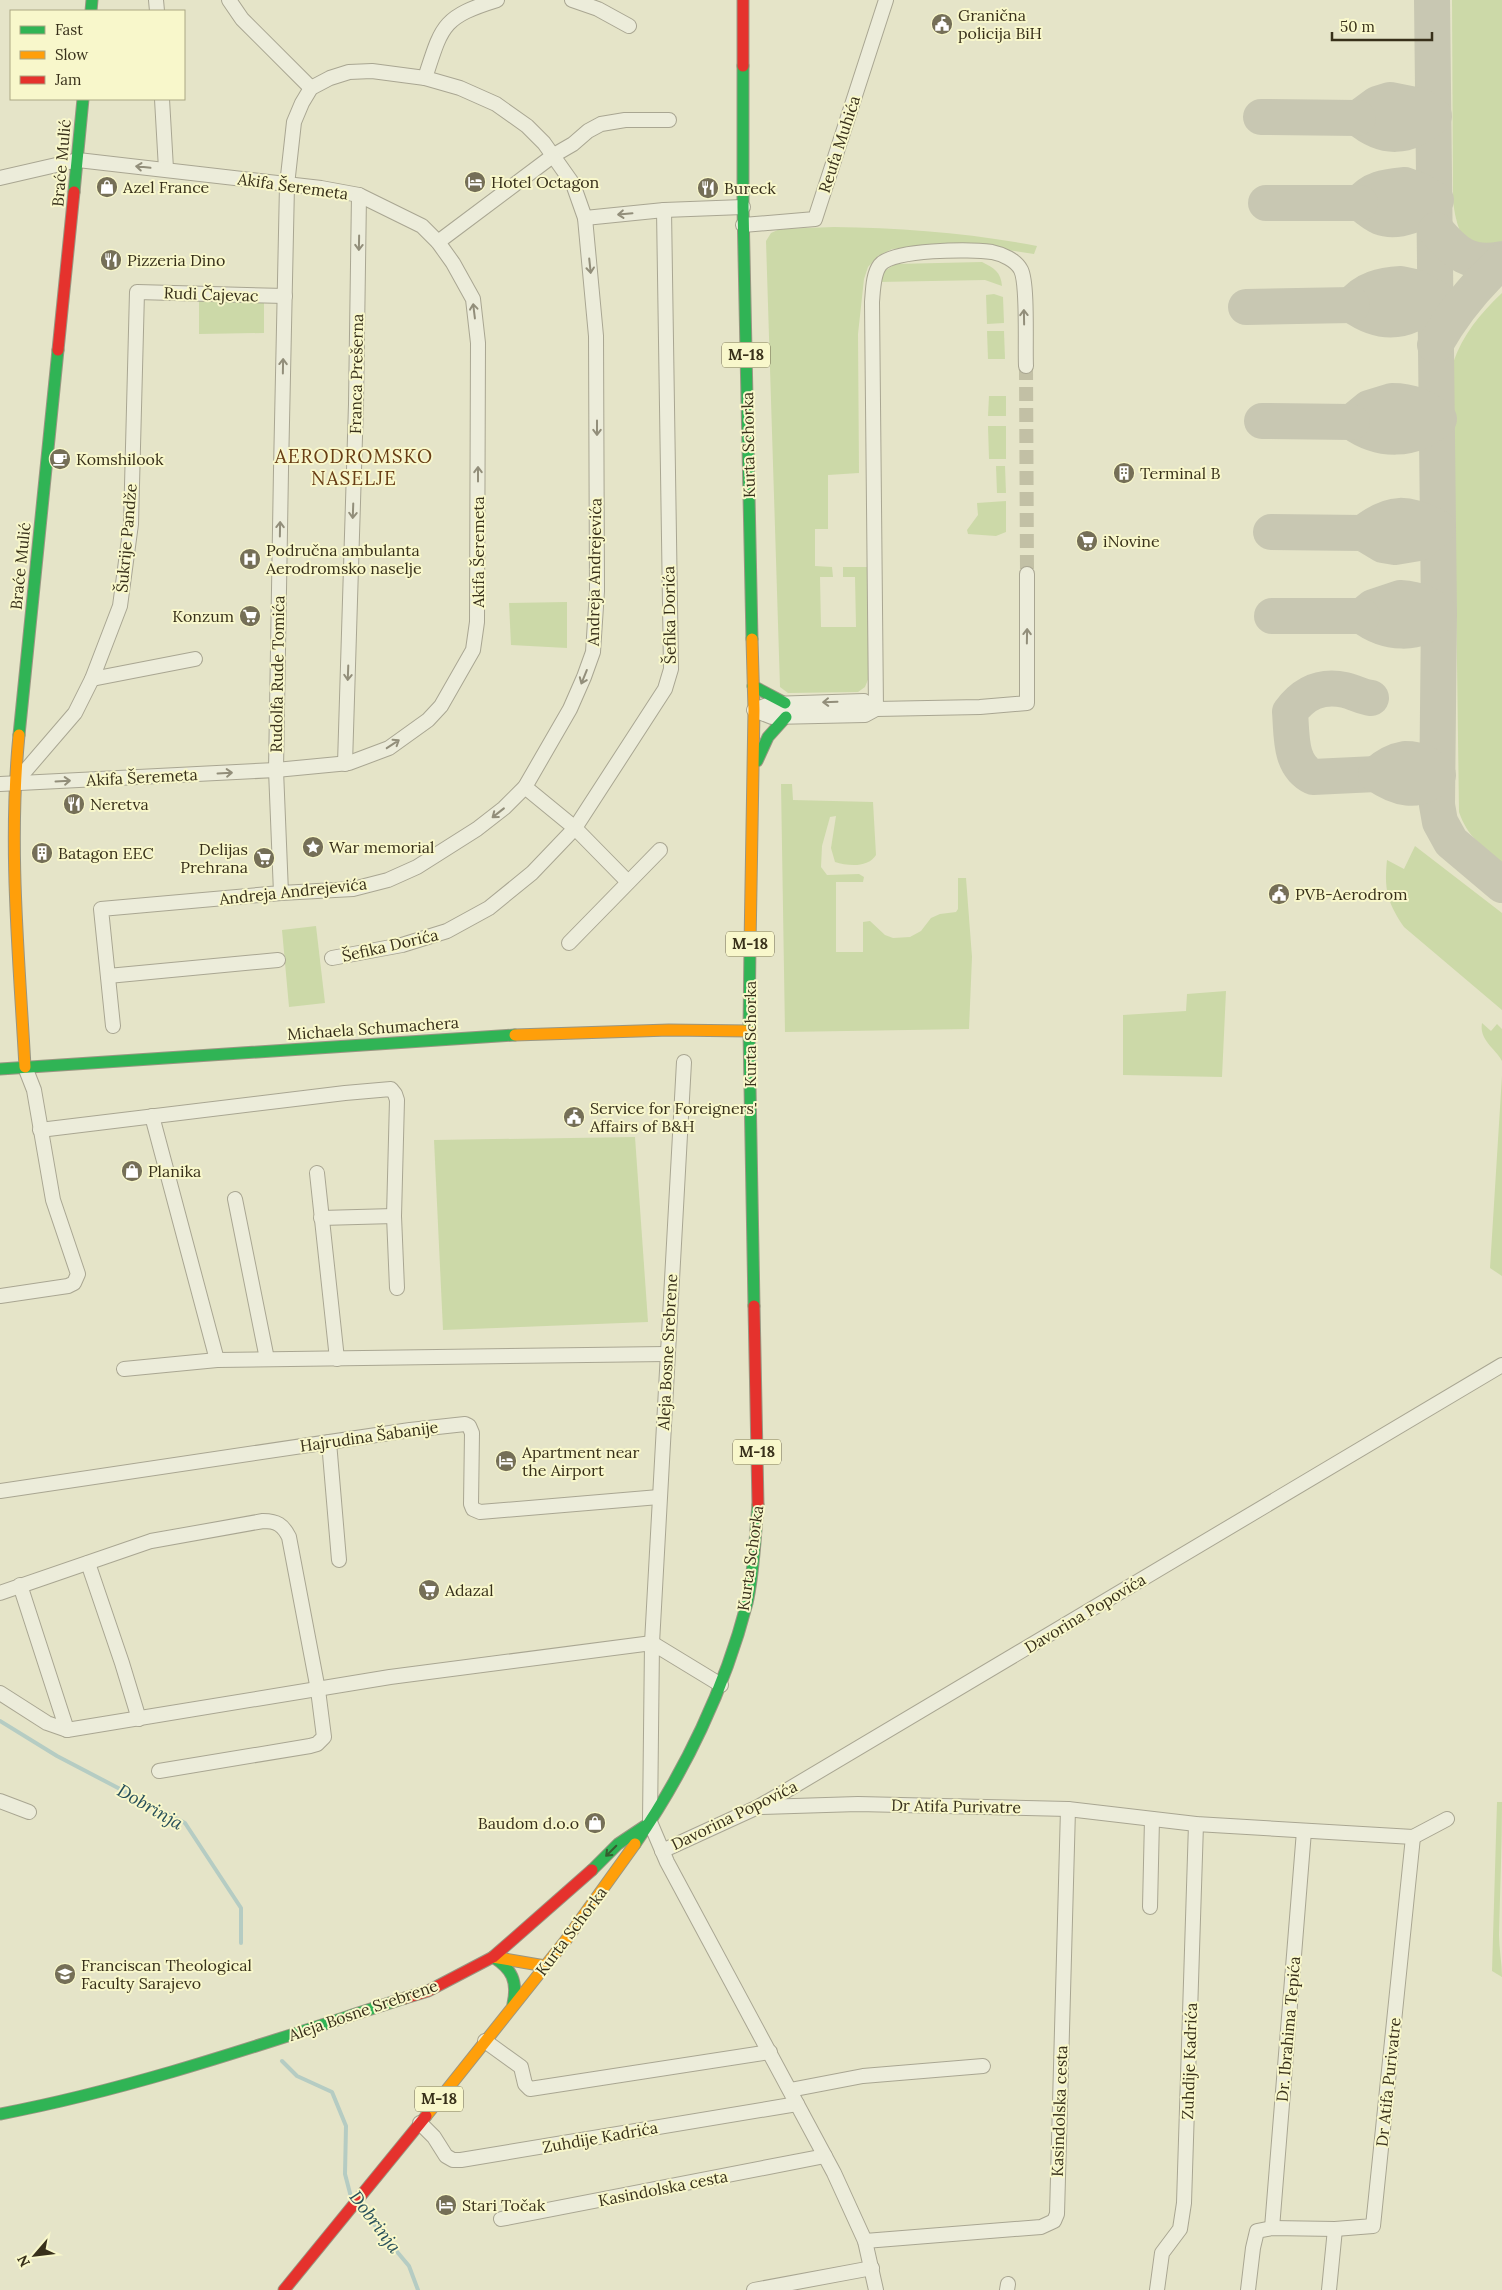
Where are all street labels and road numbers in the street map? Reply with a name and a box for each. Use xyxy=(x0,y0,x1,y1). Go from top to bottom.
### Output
street label: Reufa Muhića xyxy=(814,93,864,195)
street label: Braće Mulić xyxy=(47,118,75,208)
street label: Akifa Šeremeta xyxy=(235,168,350,204)
street label: Rudi Čajevac xyxy=(163,282,259,306)
street label: Franca Prešerna xyxy=(345,314,367,434)
road number: M-18 xyxy=(722,342,770,368)
street label: Kurta Schorka xyxy=(737,392,759,498)
street label: Šukrije Pandže xyxy=(111,482,141,593)
street label: Akifa Šeremeta xyxy=(468,496,488,609)
street label: Andreja Andrejevića xyxy=(583,498,605,647)
street label: Braće Mulić xyxy=(5,521,35,611)
street label: Šefika Dorića xyxy=(658,566,680,664)
street label: Rudolfa Rude Tomića xyxy=(266,595,288,753)
street label: Akifa Šeremeta xyxy=(85,764,198,790)
street label: Andreja Andrejevića xyxy=(217,873,368,909)
street label: Šefika Dorića xyxy=(340,924,440,966)
road number: M-18 xyxy=(726,932,774,956)
street label: Kurta Schorka xyxy=(740,981,760,1087)
street label: Michaela Schumachera xyxy=(286,1012,460,1044)
street label: Aleja Bosne Srebrene xyxy=(653,1273,681,1432)
street label: Hajrudina Šabanije xyxy=(299,1416,440,1456)
road number: M-18 xyxy=(733,1440,781,1464)
street label: Kurta Schorka xyxy=(733,1504,767,1612)
street label: Davorina Popovića xyxy=(1021,1569,1149,1657)
street label: Davorina Popovića xyxy=(668,1776,800,1854)
street label: Dr Atifa Purivatre xyxy=(891,1795,1021,1817)
street label: Kurta Schorka xyxy=(531,1883,611,1979)
street label: Dr. Ibrahima Tepića xyxy=(1272,1955,1304,2103)
street label: Aleja Bosne Srebrene xyxy=(285,1975,441,2045)
street label: Zuhdije Kadrića xyxy=(1177,2002,1201,2120)
street label: Dr Atifa Purivatre xyxy=(1371,2016,1405,2148)
street label: Kasindolska cesta xyxy=(1047,2045,1071,2177)
road number: M-18 xyxy=(415,2086,463,2112)
street label: Zuhdije Kadrića xyxy=(541,2117,659,2157)
street label: Kasindolska cesta xyxy=(597,2166,729,2210)

